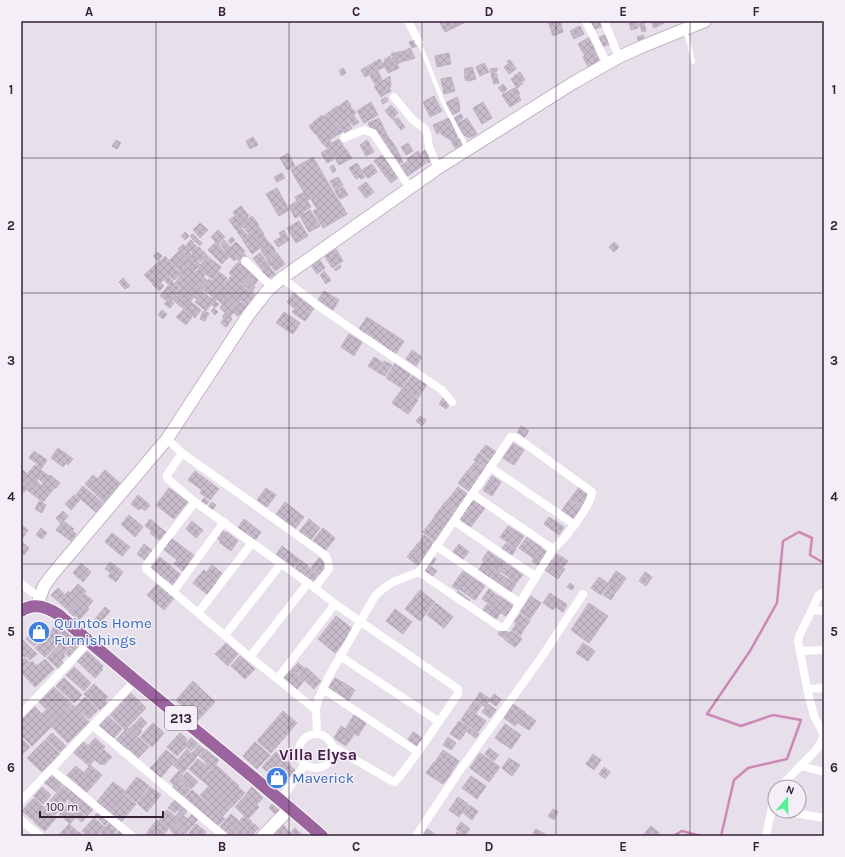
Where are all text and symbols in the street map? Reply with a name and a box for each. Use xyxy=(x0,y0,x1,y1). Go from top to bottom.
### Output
text: A xyxy=(85,4,93,19)
text: B xyxy=(218,4,226,19)
text: C xyxy=(352,4,360,19)
text: D xyxy=(485,4,494,19)
text: E xyxy=(619,4,627,19)
text: F xyxy=(752,4,760,19)
text: 1 xyxy=(9,82,13,97)
text: 1 xyxy=(832,82,836,97)
text: 2 xyxy=(7,218,15,233)
text: 2 xyxy=(830,218,838,233)
text: 3 xyxy=(7,353,15,368)
text: 3 xyxy=(830,353,838,368)
text: 4 xyxy=(7,489,15,504)
text: 4 xyxy=(830,489,838,504)
place label: Quintos Home Furnishings xyxy=(54,614,152,649)
shop icon: Quintos Home Furnishings xyxy=(26,619,52,645)
text: 5 xyxy=(7,624,15,639)
text: 5 xyxy=(830,624,838,639)
road number: 213 xyxy=(165,706,197,730)
district label: Villa Elysa xyxy=(279,745,357,764)
text: 6 xyxy=(7,760,15,775)
text: 6 xyxy=(830,760,838,775)
shop icon: Maverick xyxy=(264,765,290,791)
place label: Maverick xyxy=(292,769,354,787)
north arrow xyxy=(767,779,807,819)
text: N xyxy=(784,783,796,798)
scale bar xyxy=(40,793,163,819)
text: 100 m xyxy=(46,800,78,814)
text: A xyxy=(85,839,93,854)
text: B xyxy=(218,839,226,854)
text: C xyxy=(352,839,360,854)
text: D xyxy=(485,839,494,854)
text: E xyxy=(619,839,627,854)
text: F xyxy=(752,839,760,854)

